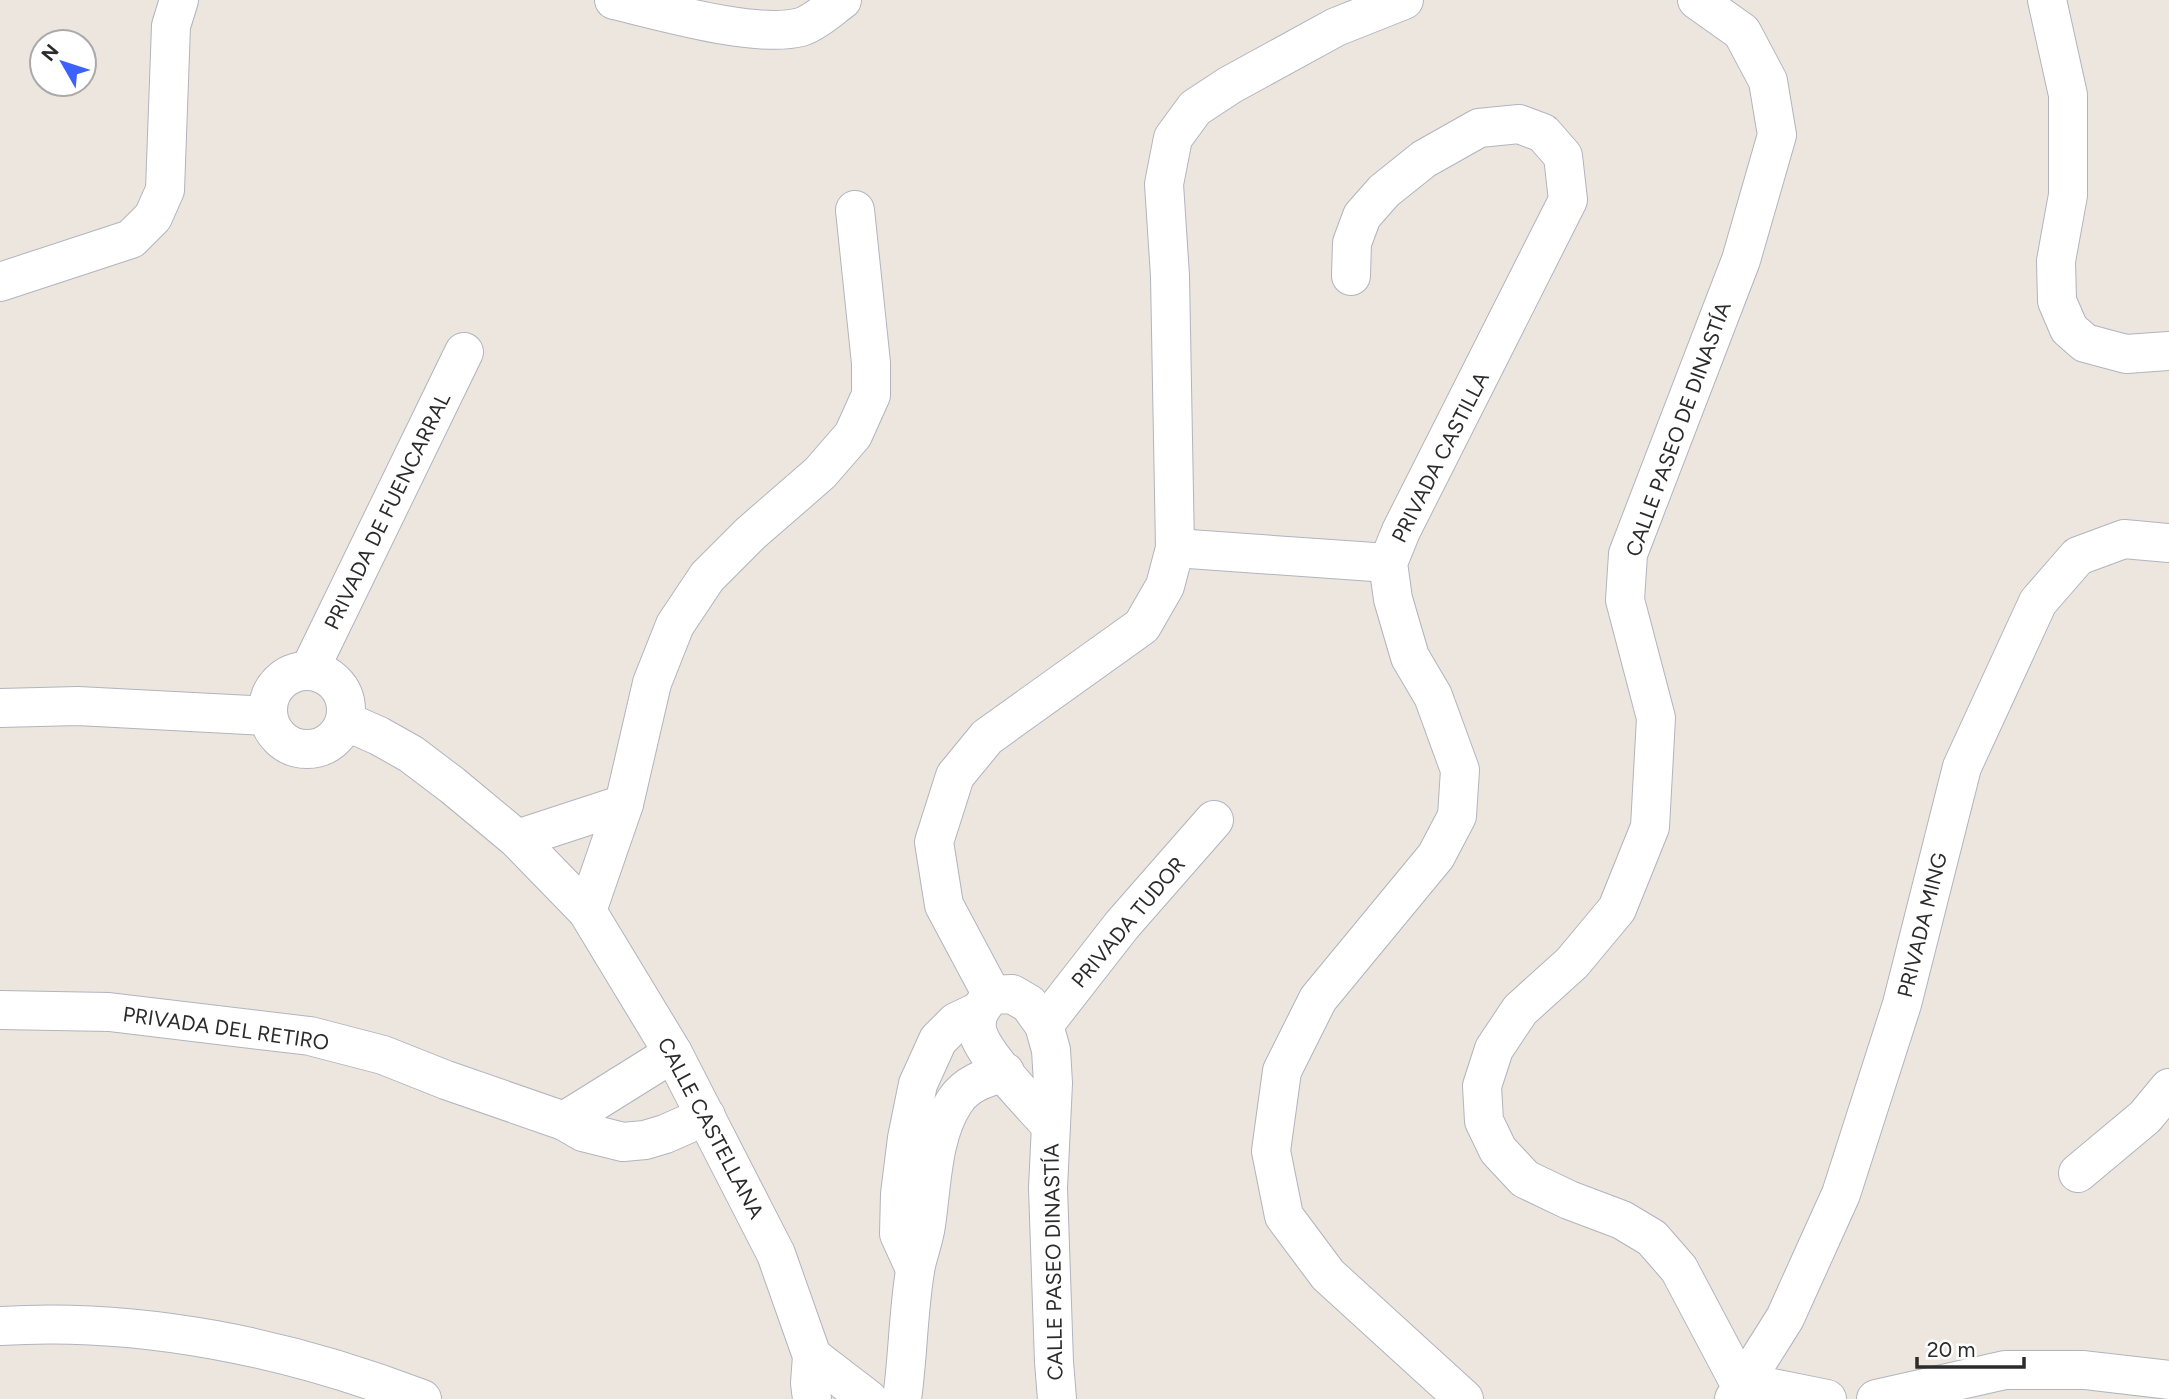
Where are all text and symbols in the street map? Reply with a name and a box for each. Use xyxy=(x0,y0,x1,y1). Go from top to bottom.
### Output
north arrow xyxy=(28,28,98,98)
text: N xyxy=(37,40,64,66)
street label: CALLE PASEO DE DINASTÍA xyxy=(1620,298,1736,560)
street label: PRIVADA CASTILLA xyxy=(1386,367,1494,547)
street label: PRIVADA DE FUENCARRAL xyxy=(319,388,455,634)
street label: PRIVADA MING xyxy=(1892,850,1952,1000)
street label: PRIVADA TUDOR xyxy=(1066,852,1190,992)
street label: PRIVADA DEL RETIRO xyxy=(121,1001,331,1055)
street label: CALLE CASTELLANA xyxy=(653,1033,769,1223)
street label: CALLE PASEO DINASTÍA xyxy=(1038,1143,1068,1381)
scale bar xyxy=(1917,1326,2024,1370)
text: 20 m xyxy=(1927,1337,1975,1362)

